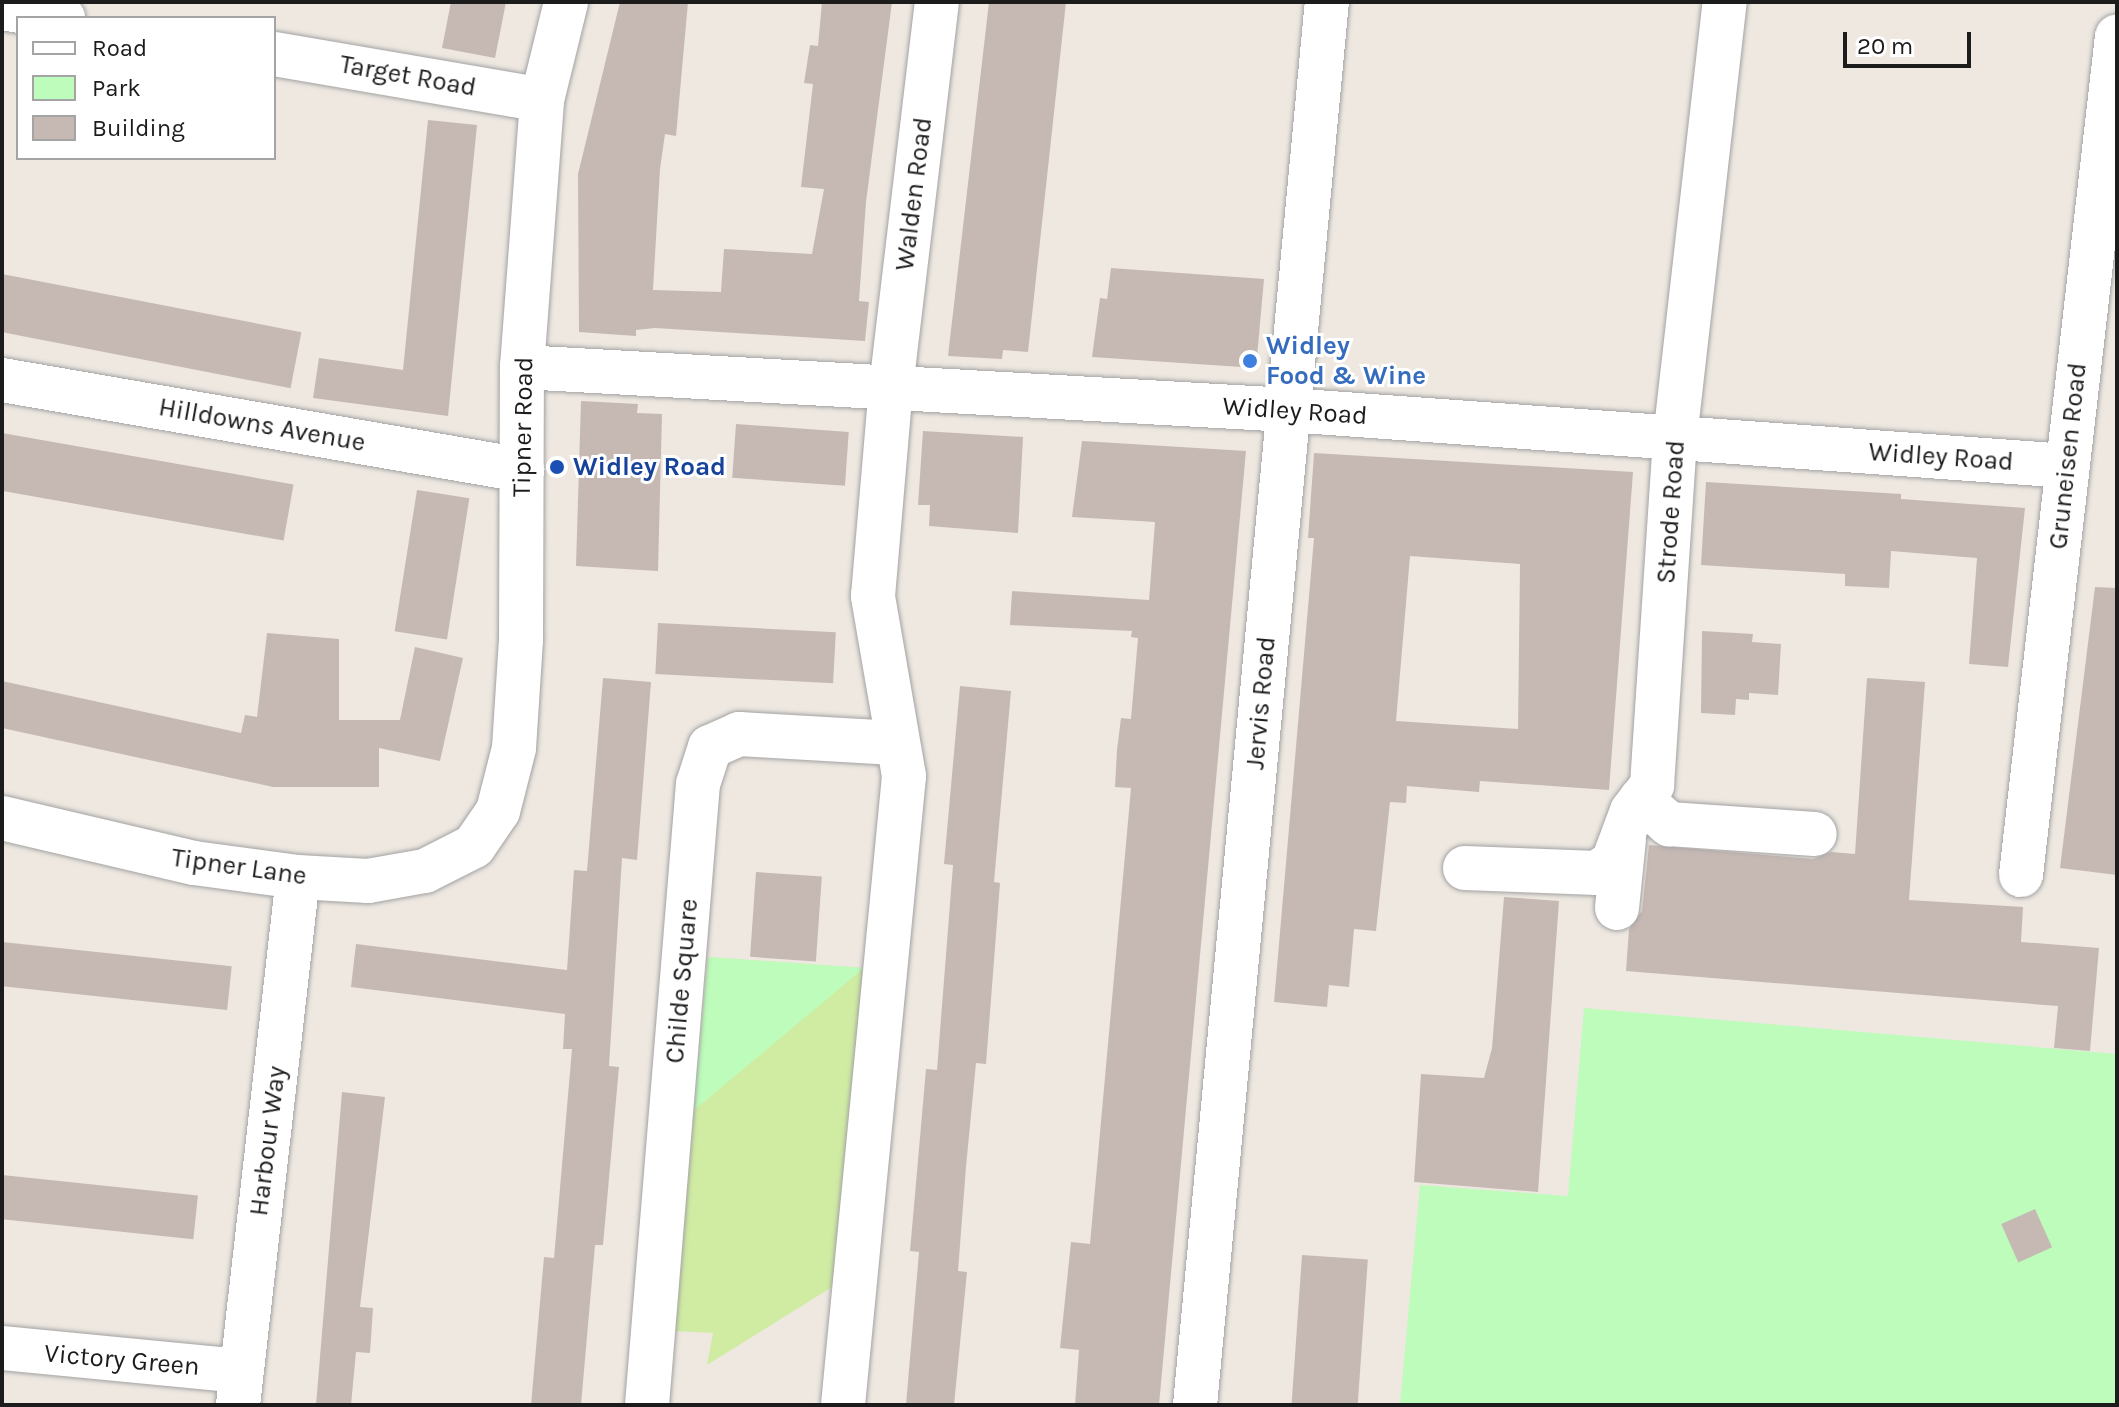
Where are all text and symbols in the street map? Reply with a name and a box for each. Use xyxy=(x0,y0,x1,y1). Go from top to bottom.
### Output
legend xyxy=(16,16,276,160)
scale bar xyxy=(1847,16,1975,66)
text: 20 m xyxy=(1857,32,1913,60)
text: Road xyxy=(92,34,147,62)
street label: Target Road xyxy=(337,49,479,103)
text: Park xyxy=(92,74,141,102)
text: Building xyxy=(92,114,185,142)
street label: Walden Road xyxy=(889,115,939,273)
place label: Widley Food & Wine xyxy=(1266,330,1426,392)
marker: Widley Food & Wine xyxy=(1241,352,1259,370)
street label: Tipner Road xyxy=(506,357,540,497)
street label: Gruneisen Road xyxy=(2043,361,2093,551)
street label: Widley Road xyxy=(1222,390,1368,432)
street label: Hilldowns Avenue xyxy=(156,391,368,459)
street label: Widley Road xyxy=(1868,436,2014,478)
street label: Strode Road xyxy=(1650,439,1692,585)
place label: Widley Road xyxy=(573,451,726,483)
marker: Widley Road xyxy=(548,458,566,476)
street label: Jervis Road xyxy=(1240,635,1282,771)
street label: Tipner Lane xyxy=(169,842,309,892)
street label: Childe Square xyxy=(659,897,705,1065)
street label: Harbour Way xyxy=(243,1064,293,1218)
street label: Victory Green xyxy=(43,1338,201,1382)

